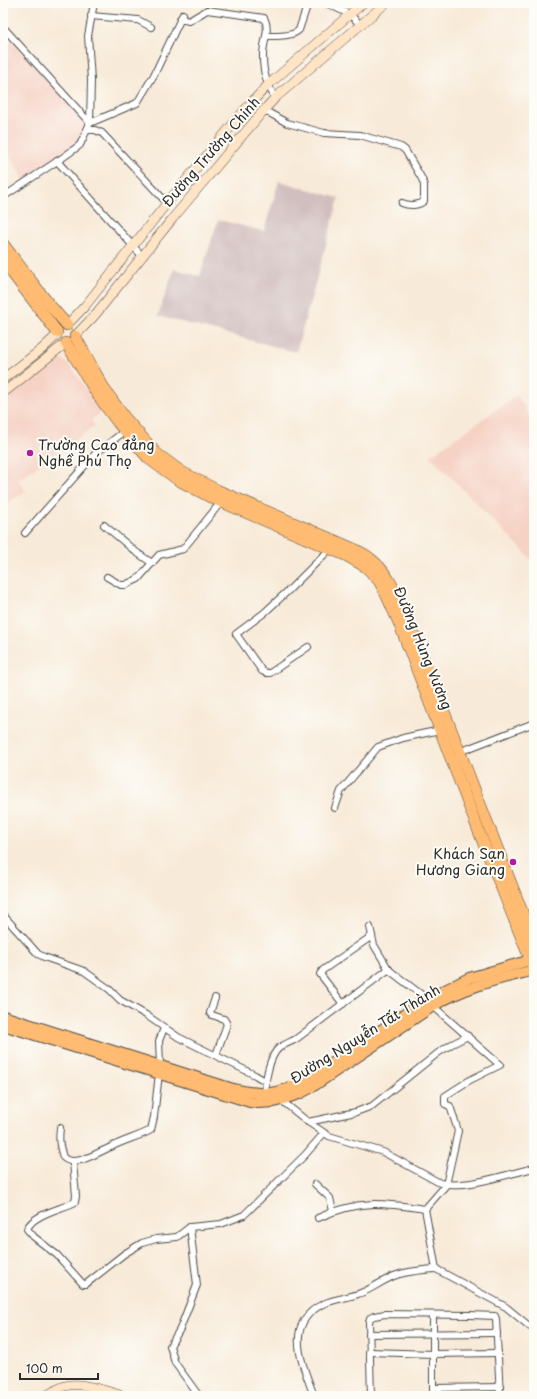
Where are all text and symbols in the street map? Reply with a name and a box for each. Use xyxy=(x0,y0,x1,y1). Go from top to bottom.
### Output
street label: Đường Trường Chinh xyxy=(157,92,264,211)
place label: Trường Cao đẳng Nghề Phú Thọ xyxy=(38,434,154,471)
marker: Trường Cao đẳng Nghề Phú Thọ xyxy=(25,448,35,458)
street label: Đường Hùng Vương xyxy=(389,583,458,713)
place label: Khách Sạn Hương Giang xyxy=(416,843,505,880)
marker: Khách Sạn Hương Giang xyxy=(508,857,518,867)
street label: Đường Nguyễn Tất Thành xyxy=(286,979,444,1088)
scale bar xyxy=(20,1355,98,1381)
text: 100 m xyxy=(26,1359,63,1377)

